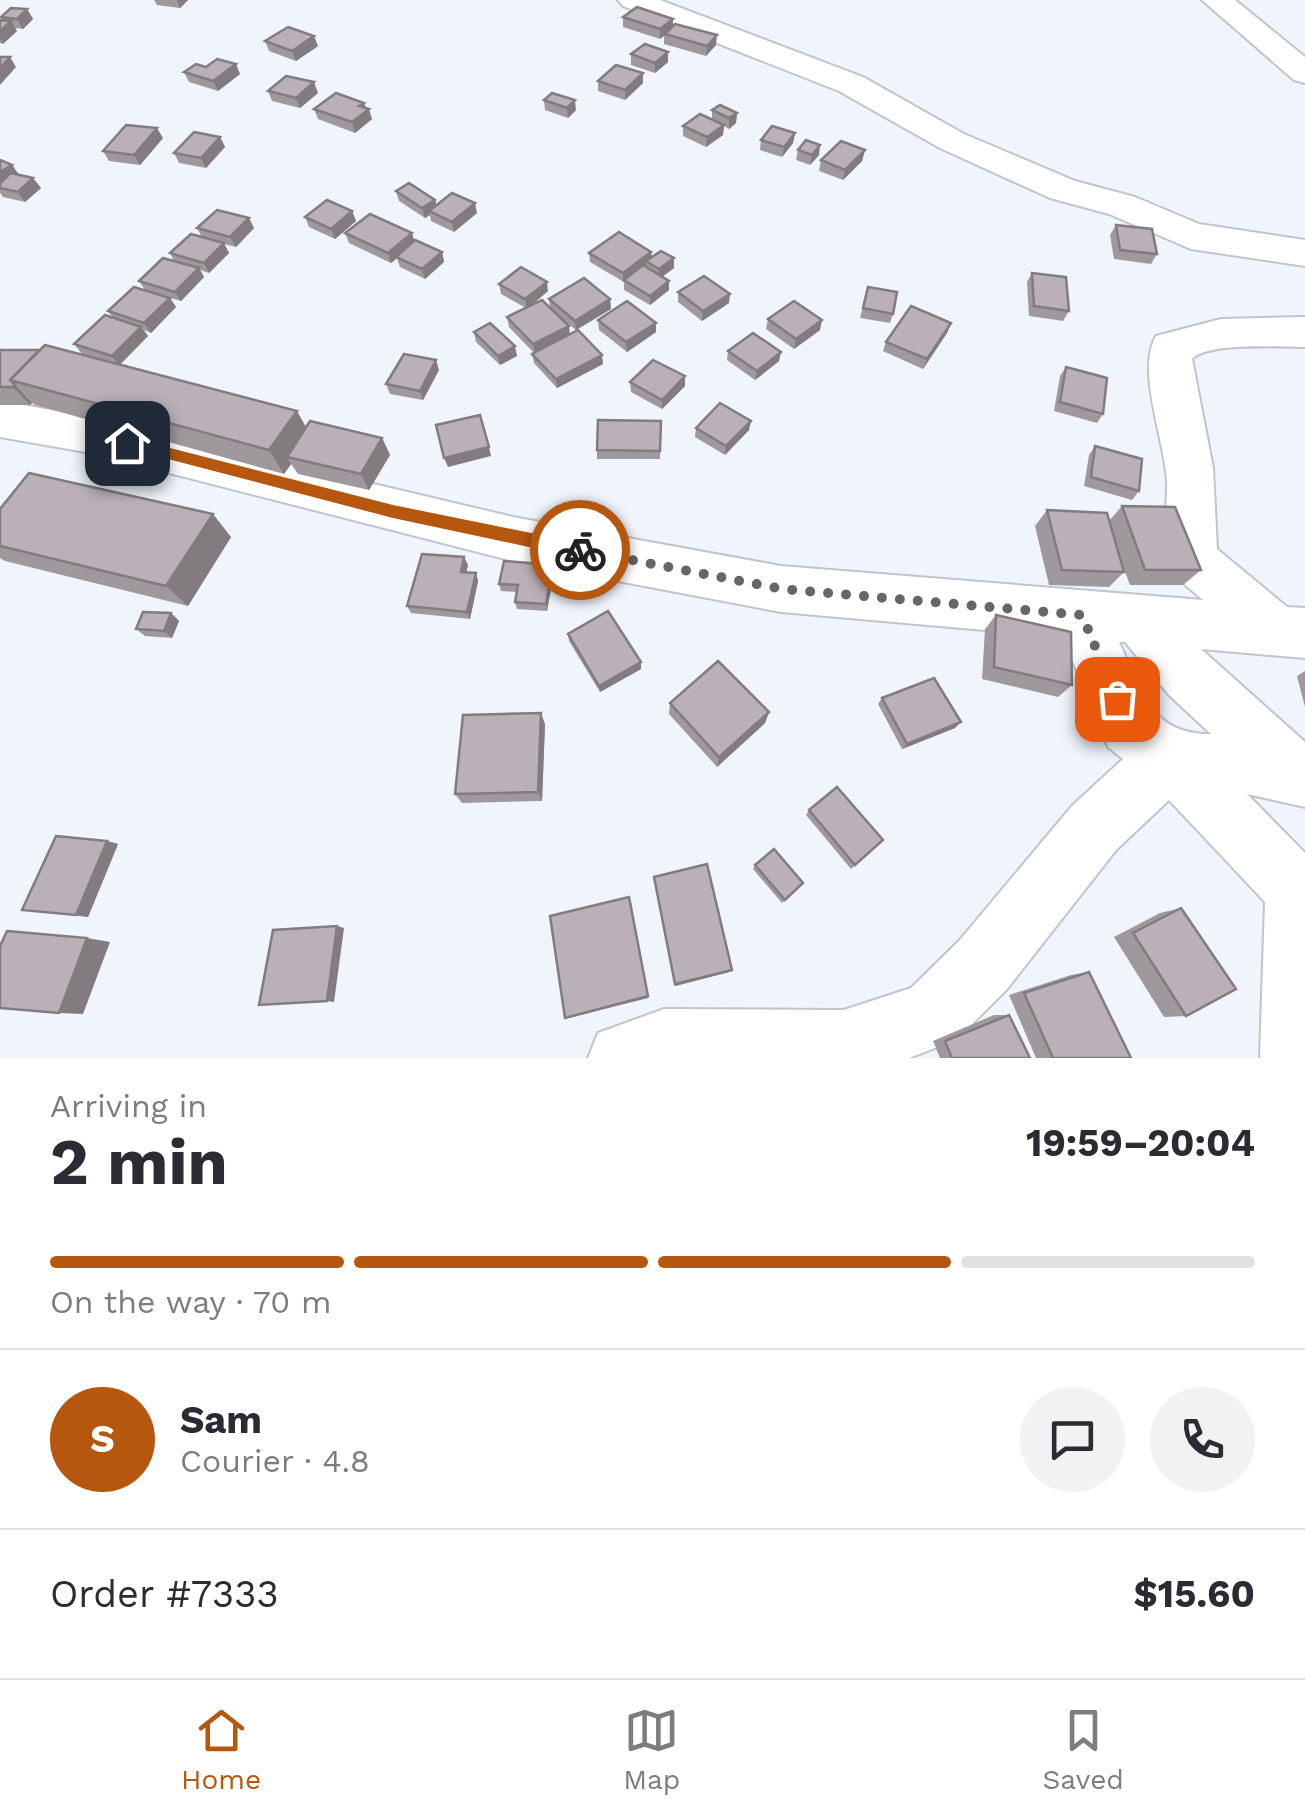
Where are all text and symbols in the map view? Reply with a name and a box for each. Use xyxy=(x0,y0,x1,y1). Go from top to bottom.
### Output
pin xyxy=(85,401,170,486)
icon: home xyxy=(100,416,155,471)
courier xyxy=(530,500,630,600)
icon: bike xyxy=(553,523,608,578)
pin xyxy=(1075,657,1160,742)
icon: bag xyxy=(1090,672,1145,727)
text: Arriving in xyxy=(50,1087,207,1125)
text: 19:59–20:04 xyxy=(1026,1121,1255,1165)
text: 2 min xyxy=(50,1124,228,1200)
text: On the way · 70 m xyxy=(50,1283,331,1321)
button: chat xyxy=(1020,1387,1125,1492)
button: phone xyxy=(1150,1387,1255,1492)
text: Sam xyxy=(180,1398,262,1442)
text: S xyxy=(90,1417,115,1461)
text: Courier · 4.8 xyxy=(180,1442,370,1480)
text: Order #7333 xyxy=(50,1572,279,1616)
text: $15.60 xyxy=(1133,1572,1255,1616)
tab: Home xyxy=(181,1703,261,1796)
tab: Map xyxy=(623,1703,680,1796)
tab: Saved xyxy=(1043,1703,1124,1796)

